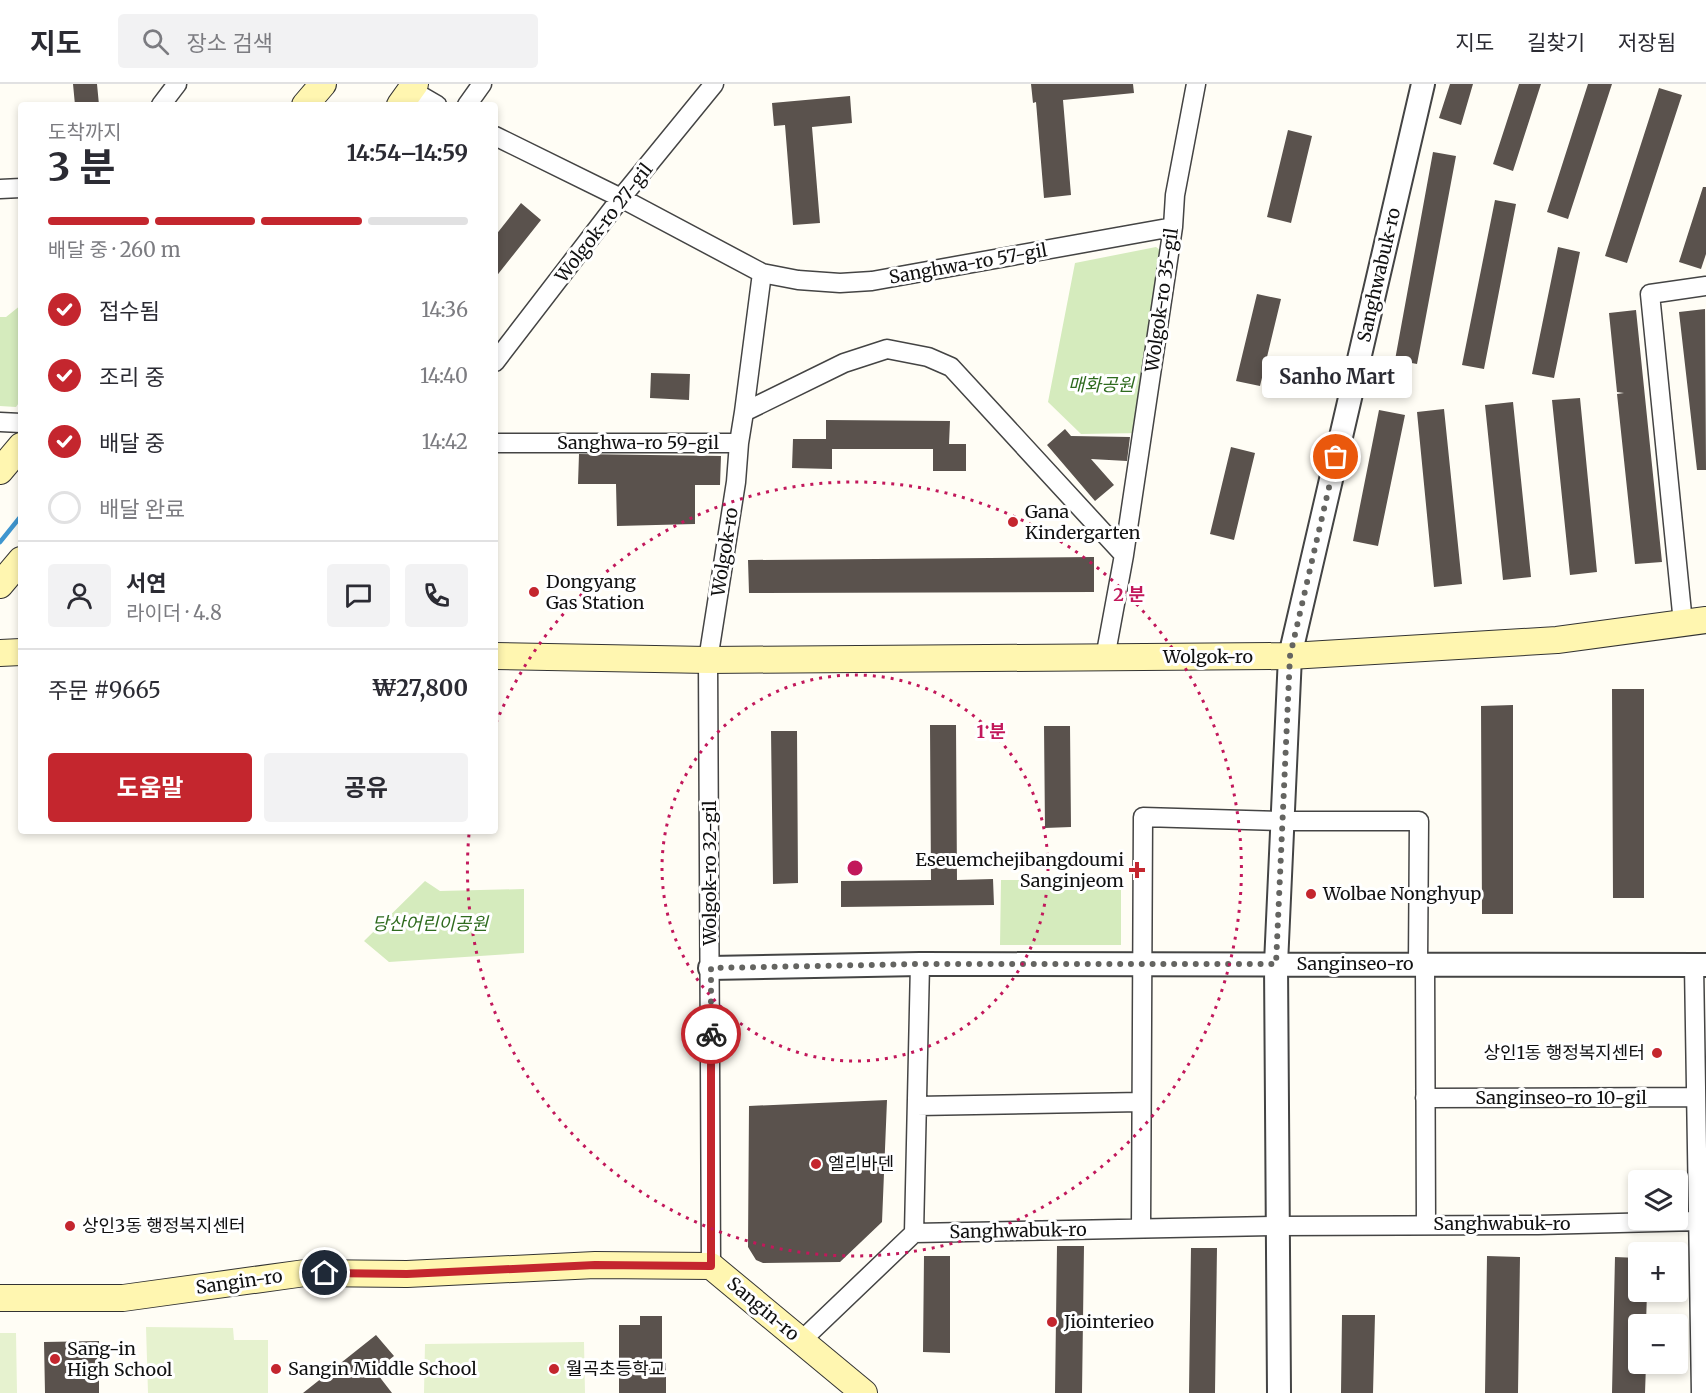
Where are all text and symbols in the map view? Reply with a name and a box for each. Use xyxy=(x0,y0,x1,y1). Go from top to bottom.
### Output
search box xyxy=(118,14,538,68)
text: 지도 xyxy=(30,25,82,61)
icon: search xyxy=(139,25,172,58)
text: 장소 검색 xyxy=(187,29,273,57)
text: 지도 xyxy=(1455,29,1494,56)
text: 길찾기 xyxy=(1527,29,1585,56)
text: 저장됨 xyxy=(1618,29,1676,56)
text: 도착까지 xyxy=(48,119,122,144)
text: 14:54–14:59 xyxy=(347,139,468,167)
text: 3 분 xyxy=(48,143,115,192)
street label: Wolgok-ro 27-gil xyxy=(549,158,658,288)
street label: Sanghwabuk-ro xyxy=(1352,205,1405,344)
street label: Wolgok-ro 35-gil xyxy=(1140,226,1183,374)
text: 배달 중 · 260 m xyxy=(48,237,181,262)
street label: Sanghwa-ro 57-gil xyxy=(887,238,1049,289)
icon: check xyxy=(48,293,81,326)
text: 접수됨 xyxy=(99,297,160,325)
text: 14:36 xyxy=(421,297,468,322)
callout: Sanho Mart xyxy=(1261,355,1411,397)
icon: check xyxy=(48,359,81,392)
text: 조리 중 xyxy=(99,363,165,391)
text: 14:40 xyxy=(420,363,468,388)
text: Sanho Mart xyxy=(1279,364,1395,389)
park label: 매화공원 xyxy=(1068,373,1136,396)
icon: check xyxy=(48,425,81,458)
text: 배달 중 xyxy=(99,429,165,457)
text: 14:42 xyxy=(422,429,468,454)
street label: Sanghwa-ro 59-gil xyxy=(557,431,719,454)
pin xyxy=(1310,431,1361,482)
icon: bag xyxy=(1319,440,1352,473)
text: 배달 완료 xyxy=(99,495,185,523)
place label: Gana Kindergarten xyxy=(1025,500,1141,544)
street label: Wolgok-ro xyxy=(706,506,743,599)
marker: Gana Kindergarten xyxy=(1006,515,1020,529)
button: person xyxy=(48,564,111,627)
button: chat xyxy=(327,564,390,627)
button: phone xyxy=(405,564,468,627)
text: 서연 xyxy=(126,569,166,597)
place label: Dongyang Gas Station xyxy=(546,570,644,614)
text: 2 분 xyxy=(1113,583,1145,606)
marker: Dongyang Gas Station xyxy=(527,585,541,599)
text: 라이더 · 4.8 xyxy=(126,600,222,625)
street label: Wolgok-ro xyxy=(1162,645,1253,668)
text: ₩27,800 xyxy=(372,674,468,702)
text: 주문 #9665 xyxy=(48,676,161,704)
text: 1 분 xyxy=(976,720,1006,743)
button: 도움말 xyxy=(48,753,252,822)
button: 공유 xyxy=(264,753,468,822)
street label: Wolgok-ro 32-gil xyxy=(698,800,721,947)
place label: Eseuemchejibangdoumi Sanginjeom xyxy=(915,848,1124,892)
centre of rings xyxy=(845,858,865,878)
marker: Eseuemchejibangdoumi Sanginjeom xyxy=(1128,861,1146,879)
place label: Wolbae Nonghyup xyxy=(1322,882,1481,905)
marker: Wolbae Nonghyup xyxy=(1304,887,1318,901)
park label: 당산어린이공원 xyxy=(372,912,489,935)
street label: Sanginseo-ro xyxy=(1297,952,1413,975)
courier xyxy=(681,1004,741,1064)
icon: bike xyxy=(695,1018,728,1051)
place label: 상인1동 행정복지센터 xyxy=(1484,1041,1645,1064)
marker: 상인1동 행정복지센터 xyxy=(1650,1046,1664,1060)
street label: Sanginseo-ro 10-gil xyxy=(1475,1086,1647,1109)
place label: 엘리바덴 xyxy=(828,1152,894,1175)
marker: 엘리바덴 xyxy=(809,1157,823,1171)
map controls xyxy=(1628,1170,1688,1374)
button: layers xyxy=(1628,1170,1688,1230)
street label: Sanghwabuk-ro xyxy=(1433,1212,1571,1235)
place label: 상인3동 행정복지센터 xyxy=(82,1214,246,1237)
street label: Sanghwabuk-ro xyxy=(949,1218,1087,1243)
marker: 상인3동 행정복지센터 xyxy=(63,1219,77,1233)
button: + xyxy=(1628,1242,1688,1302)
pin xyxy=(299,1247,350,1298)
icon: home xyxy=(308,1256,341,1289)
street label: Sangin-ro xyxy=(194,1264,284,1299)
street label: Sangin-ro xyxy=(723,1272,804,1345)
place label: Jiointerieo xyxy=(1063,1310,1154,1333)
button: − xyxy=(1628,1314,1688,1374)
marker: Jiointerieo xyxy=(1045,1315,1059,1329)
place label: Sang-in High School xyxy=(67,1337,173,1381)
marker: Sang-in High School xyxy=(48,1352,62,1366)
place label: Sangin Middle School xyxy=(288,1357,477,1380)
place label: 월곡초등학교 xyxy=(566,1357,665,1380)
marker: Sangin Middle School xyxy=(269,1362,283,1376)
marker: 월곡초등학교 xyxy=(547,1362,561,1376)

